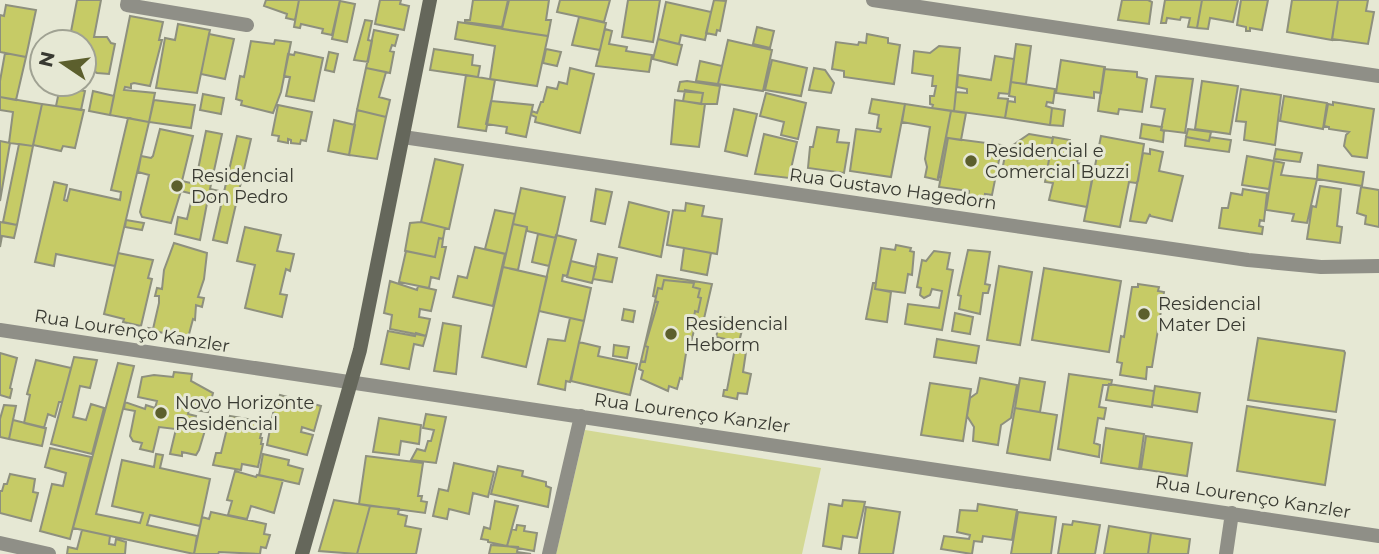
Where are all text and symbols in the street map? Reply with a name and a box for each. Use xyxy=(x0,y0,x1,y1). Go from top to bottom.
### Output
north arrow xyxy=(28,28,98,98)
text: N xyxy=(34,49,60,69)
place label: Residencial e Comercial Buzzi xyxy=(985,140,1130,183)
marker: Residencial e Comercial Buzzi xyxy=(963,153,979,169)
street label: Rua Gustavo Hagedorn xyxy=(788,164,998,214)
place label: Residencial Don Pedro xyxy=(191,165,294,208)
marker: Residencial Don Pedro xyxy=(169,178,185,194)
place label: Residencial Mater Dei xyxy=(1158,293,1261,336)
street label: Rua Lourenço Kanzler xyxy=(33,305,231,357)
marker: Residencial Mater Dei xyxy=(1136,306,1152,322)
place label: Residencial Heborm xyxy=(685,313,788,356)
marker: Residencial Heborm xyxy=(663,326,679,342)
street label: Rua Lourenço Kanzler xyxy=(593,388,791,438)
place label: Novo Horizonte Residencial xyxy=(175,392,314,435)
marker: Novo Horizonte Residencial xyxy=(153,405,169,421)
street label: Rua Lourenço Kanzler xyxy=(1154,471,1352,523)

